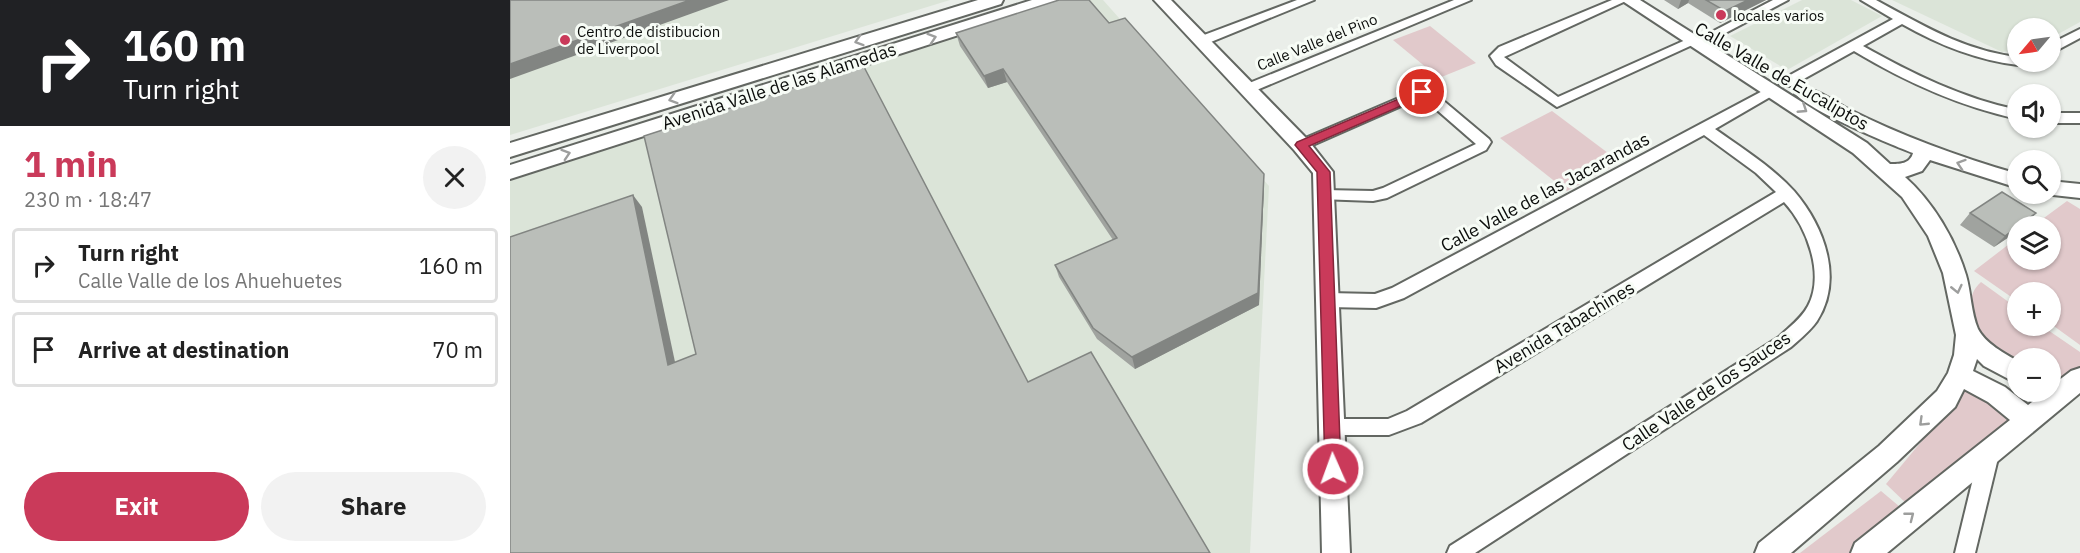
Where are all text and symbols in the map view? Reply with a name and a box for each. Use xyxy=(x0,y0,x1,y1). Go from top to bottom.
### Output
place label: locales varios xyxy=(1733,6,1824,25)
marker: locales varios xyxy=(1714,8,1728,22)
street label: Calle Valle del Pino xyxy=(1254,9,1380,75)
street label: Calle Valle de Eucaliptos xyxy=(1691,17,1873,135)
text: 160 m xyxy=(123,18,246,73)
north arrow xyxy=(2007,18,2061,72)
map controls xyxy=(2007,18,2061,402)
place label: Centro de distibucion de Liverpool xyxy=(577,22,720,58)
icon: right xyxy=(24,24,102,102)
one-way arrow xyxy=(926,32,937,45)
marker: Centro de distibucion de Liverpool xyxy=(558,33,572,47)
one-way arrow xyxy=(854,34,865,46)
street label: Avenida Valle de las Alamedas xyxy=(659,37,899,135)
pin xyxy=(1396,66,1447,117)
text: Turn right xyxy=(123,71,240,106)
icon: arrive xyxy=(1405,75,1438,108)
button: sound xyxy=(2007,84,2061,138)
one-way arrow xyxy=(668,92,679,104)
one-way arrow xyxy=(1796,102,1807,113)
street label: Calle Valle de las Jacarandas xyxy=(1437,127,1653,257)
text: 1 min xyxy=(24,140,118,187)
button: close xyxy=(423,146,486,209)
one-way arrow xyxy=(560,149,571,161)
button: search xyxy=(2007,150,2061,204)
one-way arrow xyxy=(1956,159,1967,171)
text: 230 m · 18:47 xyxy=(24,186,152,213)
button: layers xyxy=(2007,216,2061,270)
text: Turn right xyxy=(78,238,179,267)
icon: right xyxy=(27,249,60,282)
text: 160 m xyxy=(419,251,483,280)
text: Calle Valle de los Ahuehuetes xyxy=(78,267,343,294)
street label: Avenida Tabachines xyxy=(1489,276,1639,378)
button: + xyxy=(2007,282,2061,336)
one-way arrow xyxy=(1950,284,1963,294)
street label: Calle Valle de los Sauces xyxy=(1617,326,1795,456)
icon: arrive xyxy=(27,333,60,366)
text: Arrive at destination xyxy=(78,335,289,364)
text: 70 m xyxy=(432,335,483,364)
button: − xyxy=(2007,348,2061,402)
one-way arrow xyxy=(1920,415,1930,426)
position arrow xyxy=(1301,437,1365,501)
button: Exit xyxy=(24,472,249,541)
button: Share xyxy=(261,472,486,541)
one-way arrow xyxy=(1904,512,1915,523)

